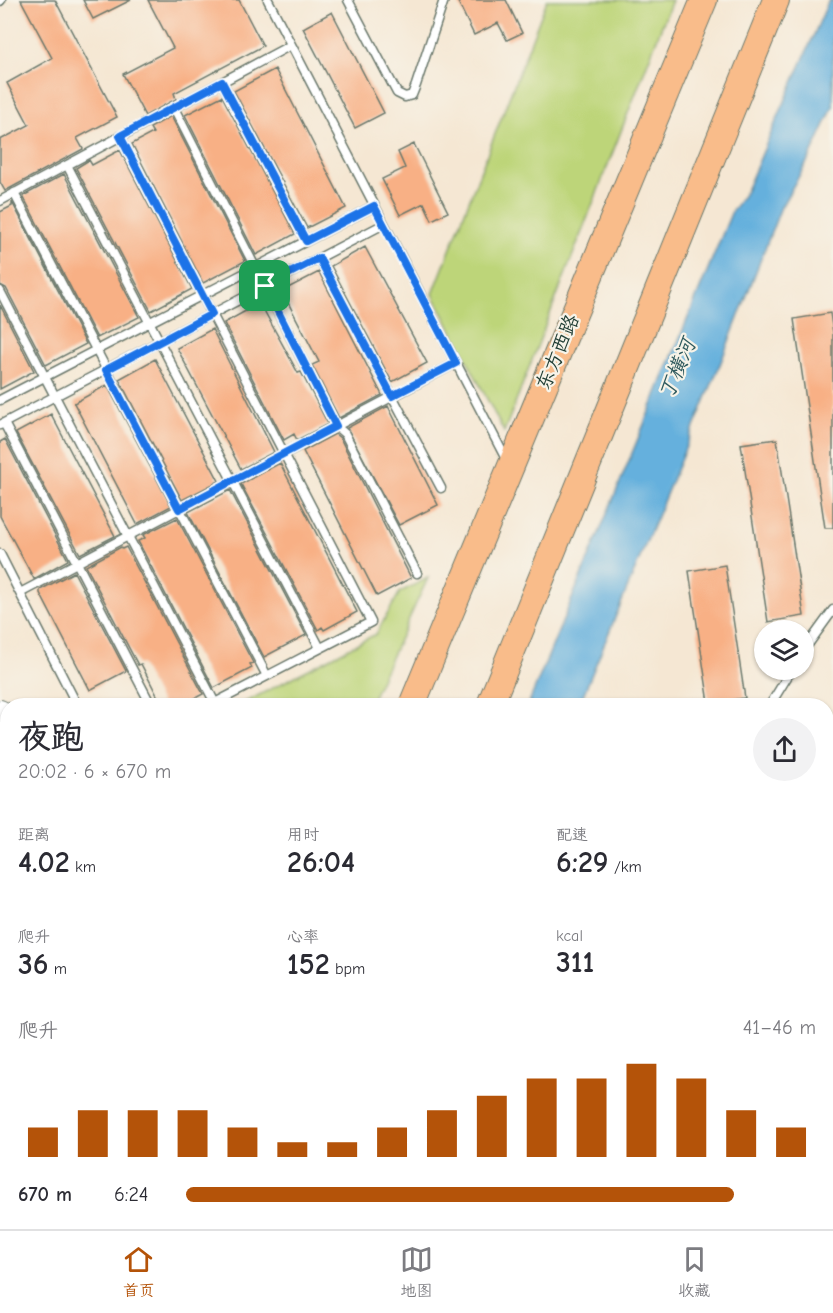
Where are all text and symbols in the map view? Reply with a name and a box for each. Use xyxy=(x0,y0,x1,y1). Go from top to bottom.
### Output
pin xyxy=(239,260,290,311)
icon: arrive xyxy=(248,269,281,302)
street label: 东方西路 xyxy=(531,310,584,394)
water label: 丁横河 xyxy=(654,333,702,403)
map controls xyxy=(754,620,814,680)
button: layers xyxy=(754,620,814,680)
text: 夜跑 xyxy=(18,718,84,756)
button: share xyxy=(753,718,816,781)
text: 20:02 · 6 × 670 m xyxy=(18,760,171,783)
text: 距离 xyxy=(18,826,50,844)
text: 用时 xyxy=(287,826,319,844)
text: 配速 xyxy=(556,826,588,844)
text: 4.02 xyxy=(18,845,70,880)
text: 26:04 xyxy=(287,845,355,880)
text: 6:29 xyxy=(556,845,609,880)
text: km xyxy=(70,858,96,876)
text: /km xyxy=(609,858,642,876)
text: kcal xyxy=(556,927,583,945)
text: 爬升 xyxy=(18,928,50,946)
text: 心率 xyxy=(287,928,319,946)
text: 311 xyxy=(556,945,594,980)
text: 36 xyxy=(18,947,48,982)
text: 152 xyxy=(287,947,330,982)
text: m xyxy=(48,960,67,978)
text: bpm xyxy=(330,960,365,978)
text: 41–46 m xyxy=(743,1016,816,1039)
text: 爬升 xyxy=(18,1019,58,1042)
text: 670 m xyxy=(18,1183,72,1206)
text: 6:24 xyxy=(114,1183,149,1206)
tab: 首页 xyxy=(122,1243,155,1301)
tab: 地图 xyxy=(400,1243,433,1301)
tab: 收藏 xyxy=(678,1243,711,1301)

